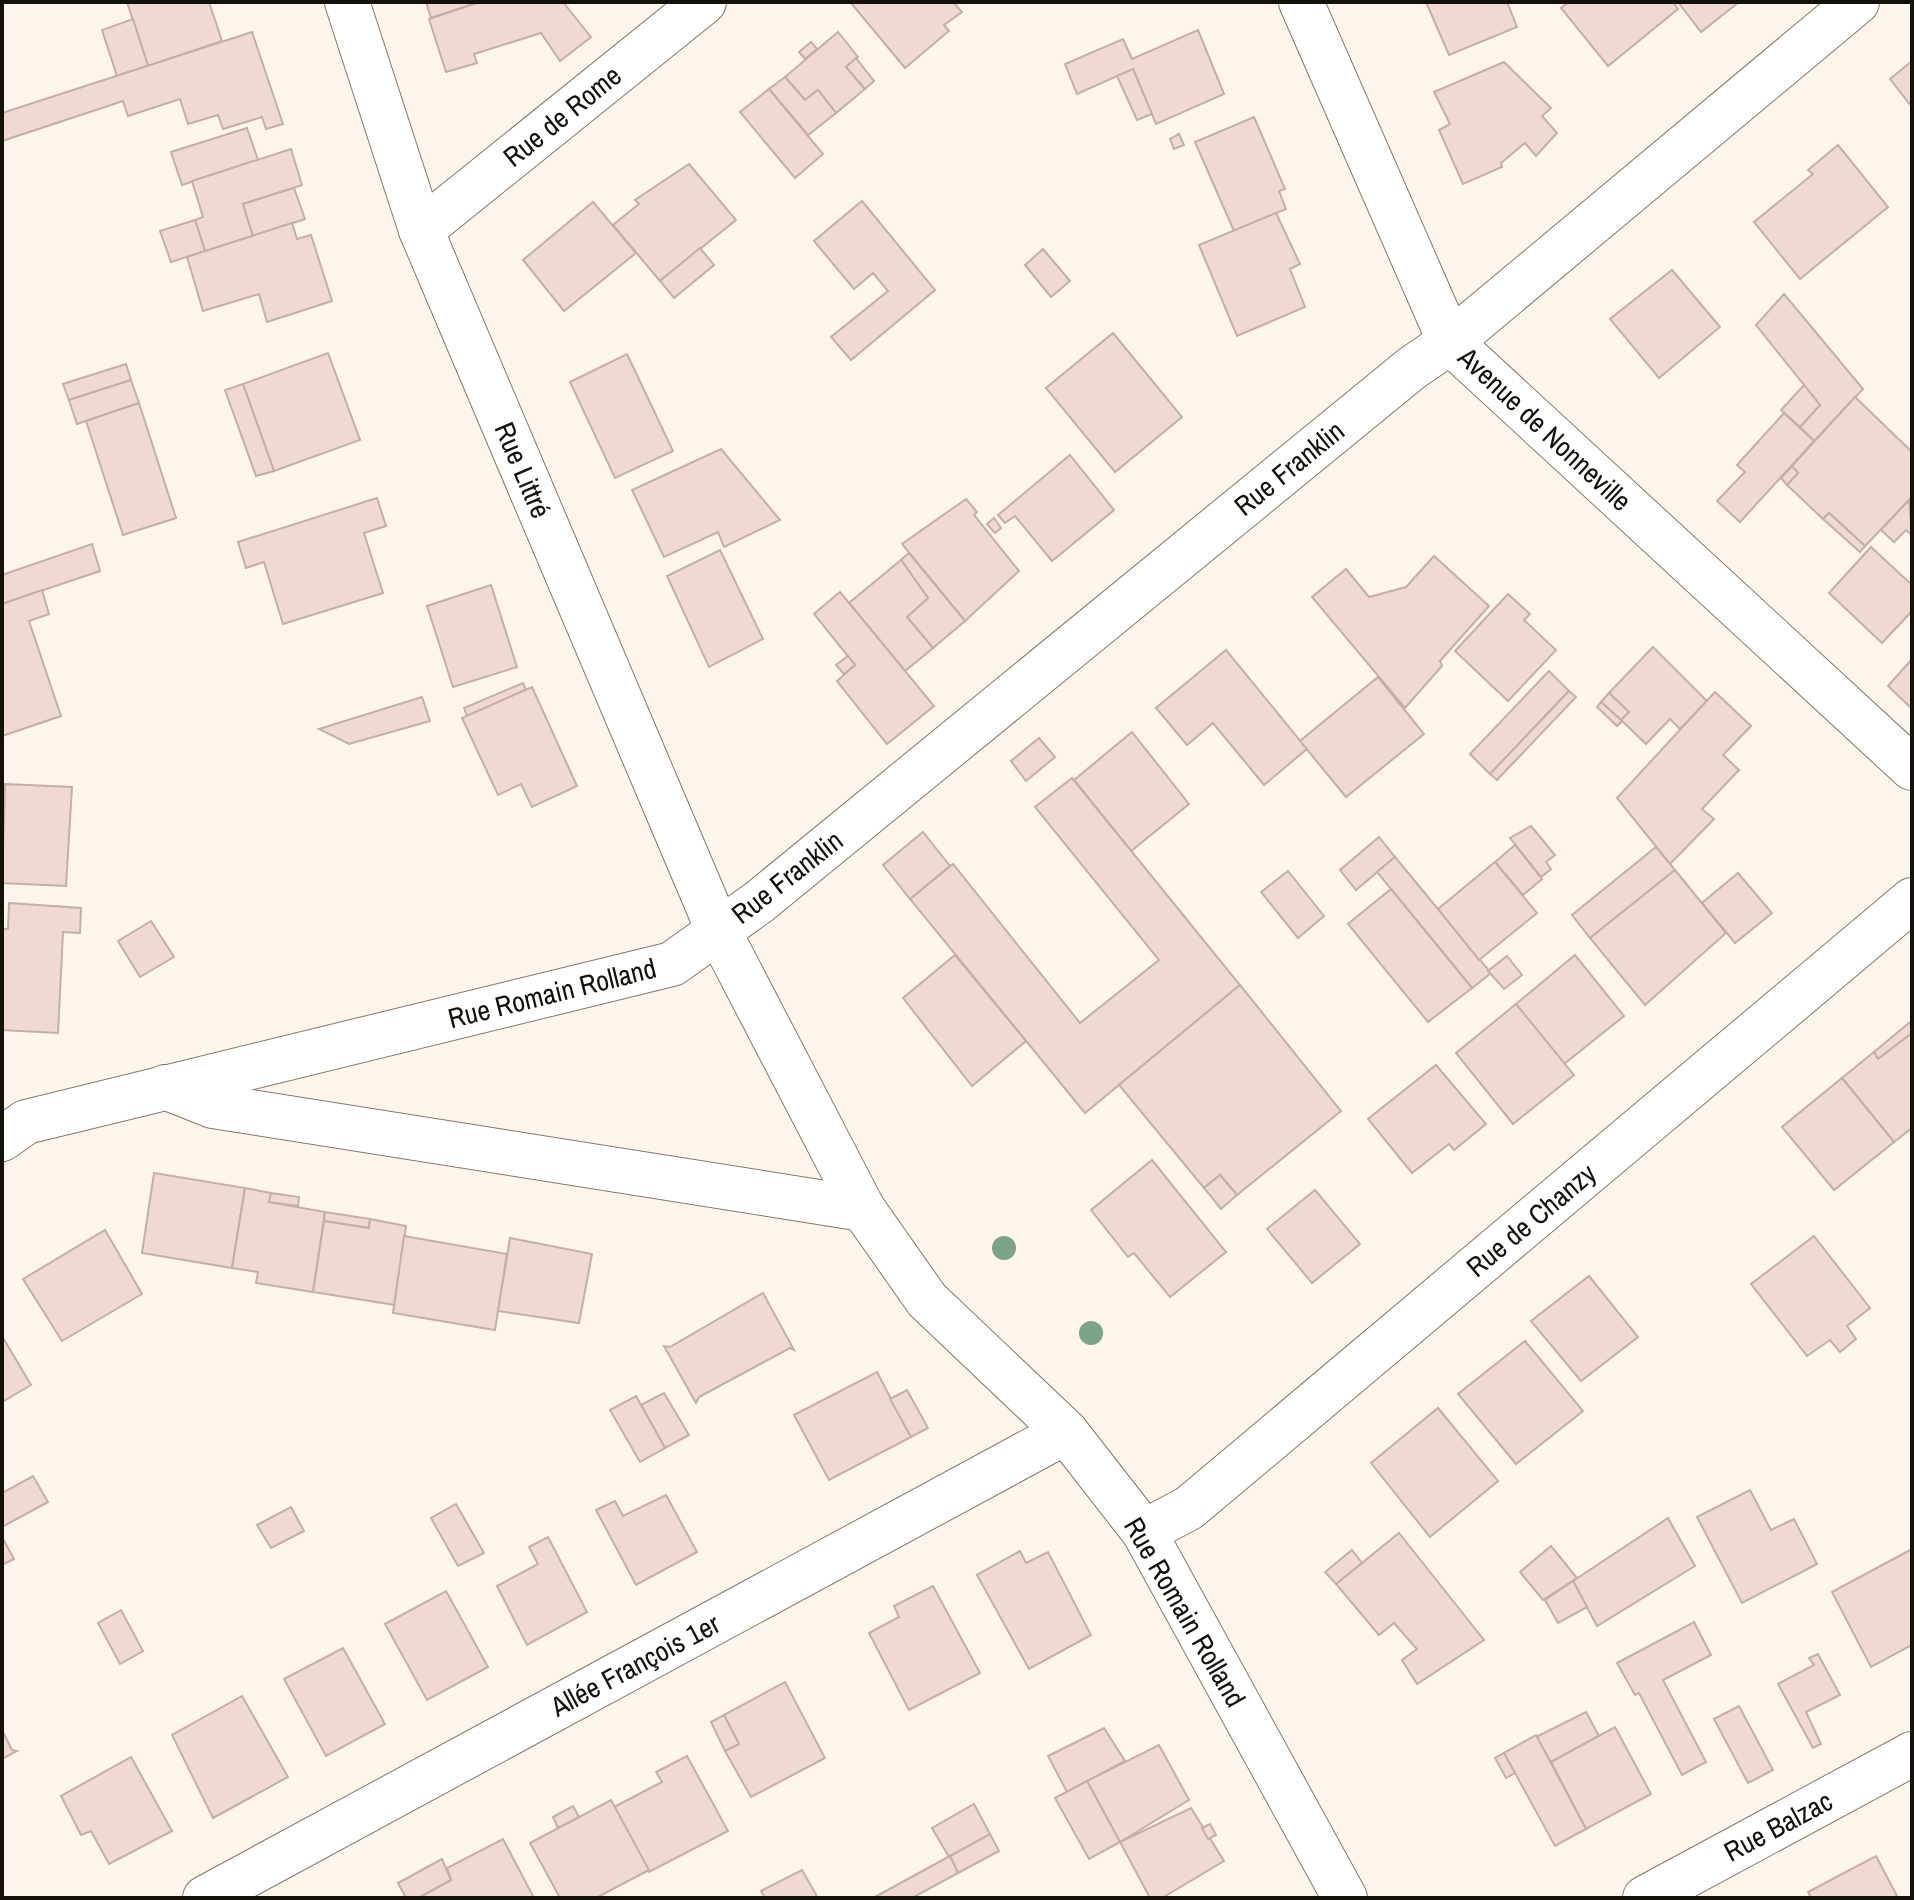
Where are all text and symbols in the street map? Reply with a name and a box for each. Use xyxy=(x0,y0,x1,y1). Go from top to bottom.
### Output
street label: Rue de Rome xyxy=(495,57,629,175)
street label: Avenue de Nonneville xyxy=(1449,338,1640,519)
street label: Rue Franklin xyxy=(1226,412,1352,524)
street label: Rue Littré xyxy=(486,416,560,524)
street label: Rue Franklin xyxy=(724,822,850,932)
street label: Rue Romain Rolland xyxy=(444,949,660,1037)
street label: Rue de Chanzy xyxy=(1458,1154,1604,1285)
street label: Rue Romain Rolland xyxy=(1115,1510,1255,1714)
street label: Allée François 1er xyxy=(543,1604,726,1726)
street label: Rue Balzac xyxy=(1717,1782,1839,1870)

